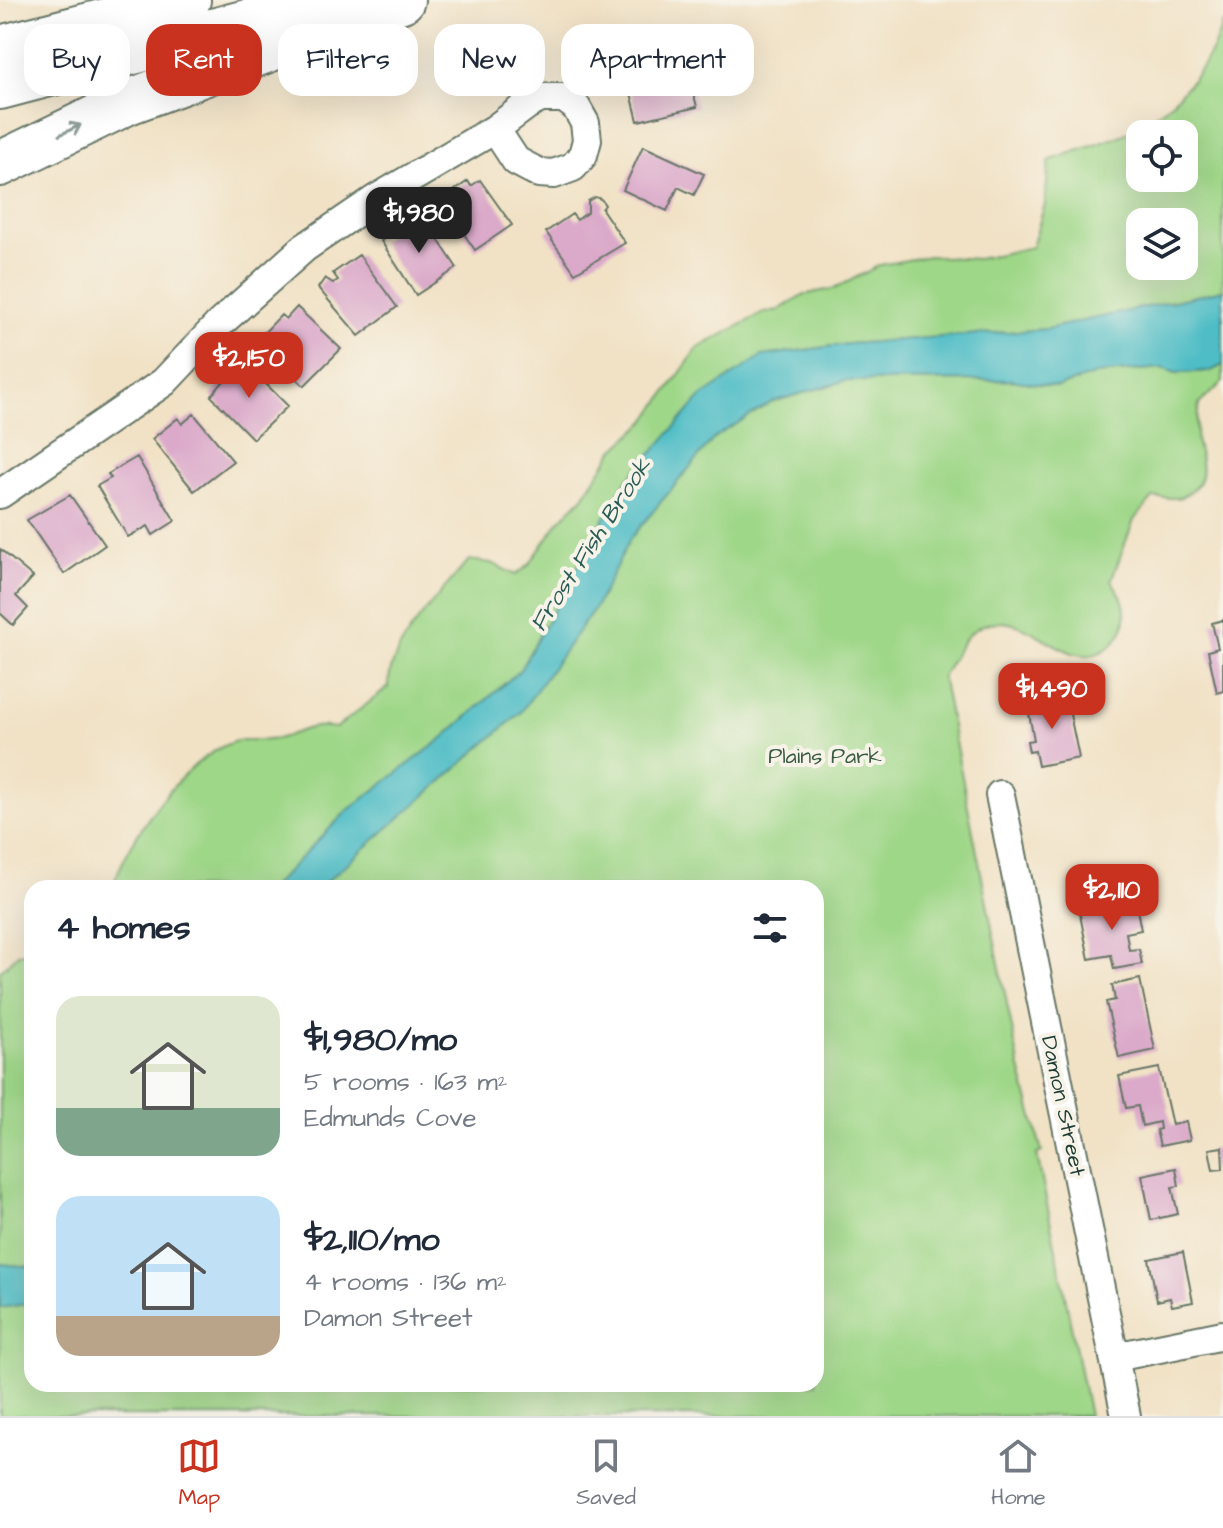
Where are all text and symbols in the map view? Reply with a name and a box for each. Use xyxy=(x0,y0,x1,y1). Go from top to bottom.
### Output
chip: Buy xyxy=(24,24,130,96)
chip: Rent xyxy=(146,24,262,96)
chip: Filters xyxy=(278,24,418,96)
chip: New xyxy=(434,24,545,96)
chip: Apartment xyxy=(561,24,754,96)
map controls xyxy=(1126,120,1198,280)
button: locate xyxy=(1126,120,1198,192)
one-way arrow xyxy=(58,122,82,137)
pin: $1,980 xyxy=(354,187,484,255)
text: $1,980 xyxy=(384,195,454,231)
button: layers xyxy=(1126,208,1198,280)
pin: $2,150 xyxy=(184,332,314,400)
text: $2,150 xyxy=(213,340,285,376)
water label: Frost Fish Brook xyxy=(522,451,661,638)
pin: $1,490 xyxy=(987,663,1117,731)
text: $1,490 xyxy=(1016,671,1088,707)
park label: Plains Park xyxy=(768,741,882,772)
pin: $2,110 xyxy=(1047,864,1177,932)
text: $2,110 xyxy=(1083,872,1141,908)
text: 4 homes xyxy=(56,904,191,952)
icon: filters xyxy=(748,906,792,950)
text: $1,980/mo xyxy=(304,1016,457,1064)
icon: home xyxy=(120,1028,216,1124)
street label: Damon Street xyxy=(1033,1033,1093,1179)
text: 5 rooms · 163 m² xyxy=(304,1064,507,1100)
text: Edmunds Cove xyxy=(304,1100,477,1136)
text: $2,110/mo xyxy=(304,1216,440,1264)
icon: home xyxy=(120,1228,216,1324)
text: 4 rooms · 136 m² xyxy=(304,1264,507,1300)
text: Damon Street xyxy=(304,1300,473,1336)
tab: Map xyxy=(177,1434,221,1513)
tab: Saved xyxy=(576,1434,636,1513)
tab: Home xyxy=(991,1434,1046,1513)

